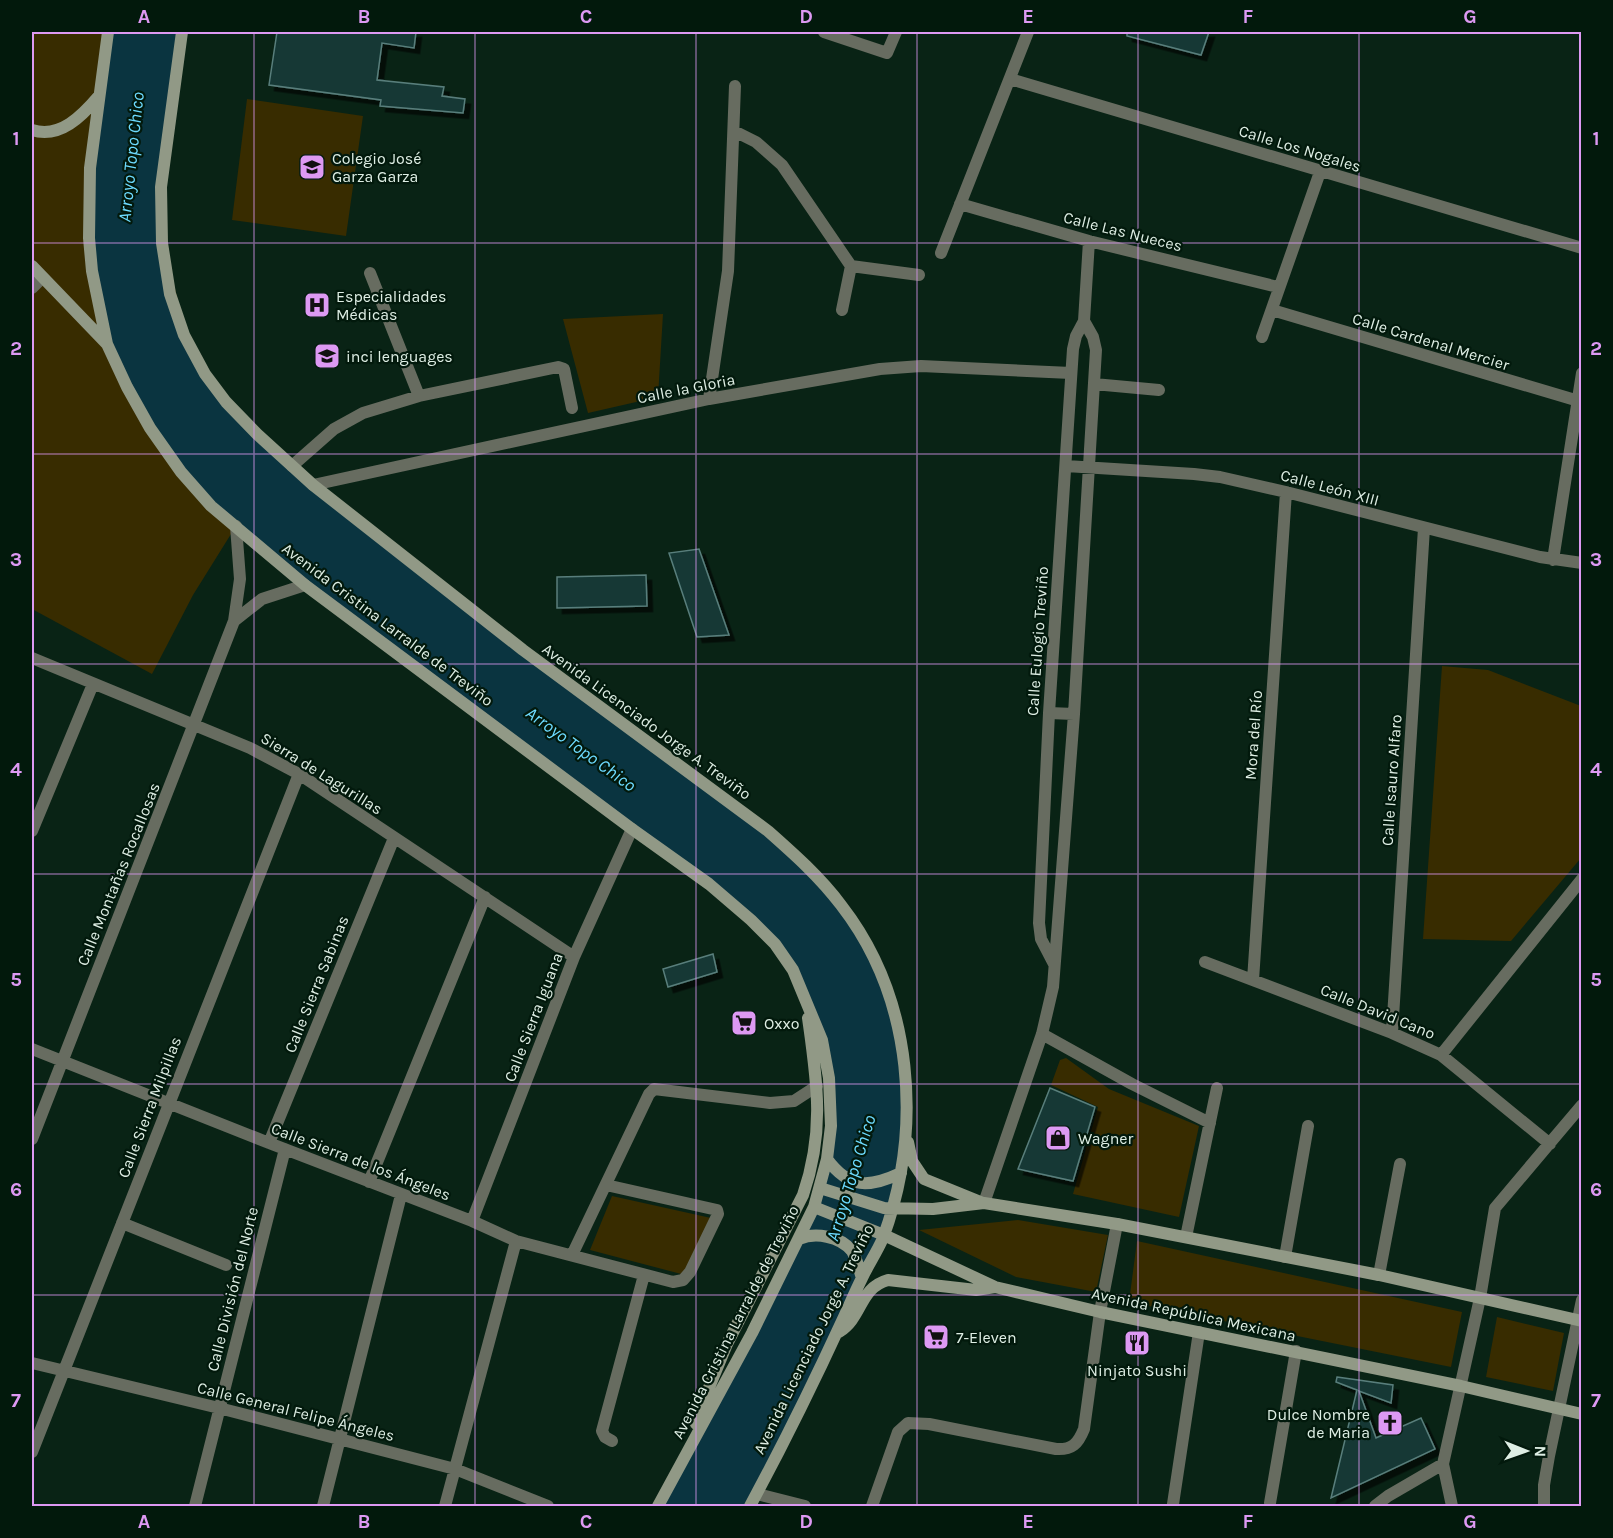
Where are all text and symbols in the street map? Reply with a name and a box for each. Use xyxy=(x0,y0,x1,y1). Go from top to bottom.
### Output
text: A xyxy=(138,5,151,28)
text: B xyxy=(358,5,370,28)
text: C xyxy=(580,5,592,28)
text: D xyxy=(799,5,813,28)
text: E xyxy=(1022,5,1034,28)
text: F xyxy=(1243,5,1254,28)
text: G xyxy=(1463,5,1477,28)
water label: Arroyo Topo Chico xyxy=(113,91,149,223)
street label: Calle Los Nogales xyxy=(1237,121,1363,176)
text: 1 xyxy=(12,127,20,150)
text: 1 xyxy=(1592,127,1600,150)
place label: Colegio José Garza Garza xyxy=(332,149,421,186)
school or university icon: Colegio José Garza Garza xyxy=(297,152,327,182)
street label: Calle Las Nueces xyxy=(1061,208,1184,255)
place label: Especialidades Médicas xyxy=(336,287,446,324)
hospital icon: Especialidades Médicas xyxy=(302,290,332,320)
street label: Calle Cardenal Mercier xyxy=(1350,309,1512,374)
text: 2 xyxy=(10,337,22,360)
text: 2 xyxy=(1590,337,1602,360)
school or university icon: inci lenguages xyxy=(312,341,342,371)
place label: inci lenguages xyxy=(346,347,453,366)
street label: Calle la Gloria xyxy=(635,370,737,407)
street label: Calle León XIII xyxy=(1279,465,1381,510)
street label: Avenida Cristina Larralde de Treviño xyxy=(278,539,497,710)
text: 3 xyxy=(10,548,22,571)
text: 3 xyxy=(1590,548,1602,571)
street label: Calle Eulogio Treviño xyxy=(1023,566,1052,716)
street label: Avenida Licenciado Jorge A. Treviño xyxy=(539,639,755,804)
street label: Mora del Río xyxy=(1241,689,1266,781)
water label: Arroyo Topo Chico xyxy=(522,702,640,796)
street label: Calle Isauro Alfaro xyxy=(1377,714,1406,846)
street label: Sierra de Lagurillas xyxy=(257,728,386,819)
text: 4 xyxy=(10,758,22,781)
text: 4 xyxy=(1590,758,1602,781)
street label: Calle Montañas Rocallosas xyxy=(73,780,164,969)
street label: Calle Sierra Sabinas xyxy=(280,913,353,1055)
street label: Calle Sierra Iguana xyxy=(500,950,567,1084)
text: 5 xyxy=(10,968,22,991)
text: 5 xyxy=(1590,968,1602,991)
street label: Calle David Cano xyxy=(1318,980,1438,1043)
supermarket icon: Oxxo xyxy=(729,1008,759,1038)
place label: Oxxo xyxy=(764,1014,799,1033)
street label: Calle Sierra Milpillas xyxy=(114,1034,185,1180)
water label: Arroyo Topo Chico xyxy=(821,1112,881,1244)
street label: Calle Sierra de los Ángeles xyxy=(268,1118,453,1204)
shop icon: Wagner xyxy=(1043,1123,1073,1153)
place label: Wagner xyxy=(1078,1129,1134,1148)
text: 6 xyxy=(10,1178,22,1201)
text: 6 xyxy=(1590,1178,1602,1201)
street label: Avenida Cristina Larralde de Treviño xyxy=(668,1202,803,1442)
street label: Calle División del Norte xyxy=(203,1205,262,1373)
street label: Avenida Licenciado Jorge A. Treviño xyxy=(749,1221,878,1457)
street label: Avenida República Mexicana xyxy=(1090,1284,1298,1345)
supermarket icon: 7-Eleven xyxy=(921,1322,951,1352)
place label: 7-Eleven xyxy=(956,1328,1017,1347)
restaurant icon: Ninjato Sushi xyxy=(1122,1328,1152,1358)
place label: Ninjato Sushi xyxy=(1087,1361,1187,1380)
street label: Calle General Felipe Ángeles xyxy=(195,1378,397,1445)
text: 7 xyxy=(11,1389,21,1412)
text: 7 xyxy=(1591,1389,1601,1412)
place label: Dulce Nombre de Maria xyxy=(1267,1405,1370,1442)
church icon: Dulce Nombre de Maria xyxy=(1375,1408,1405,1438)
north arrow xyxy=(1496,1421,1556,1481)
text: N xyxy=(1531,1445,1550,1457)
text: A xyxy=(138,1510,151,1533)
text: B xyxy=(358,1510,370,1533)
text: C xyxy=(580,1510,592,1533)
text: D xyxy=(799,1510,813,1533)
text: E xyxy=(1022,1510,1034,1533)
text: F xyxy=(1243,1510,1254,1533)
text: G xyxy=(1463,1510,1477,1533)

